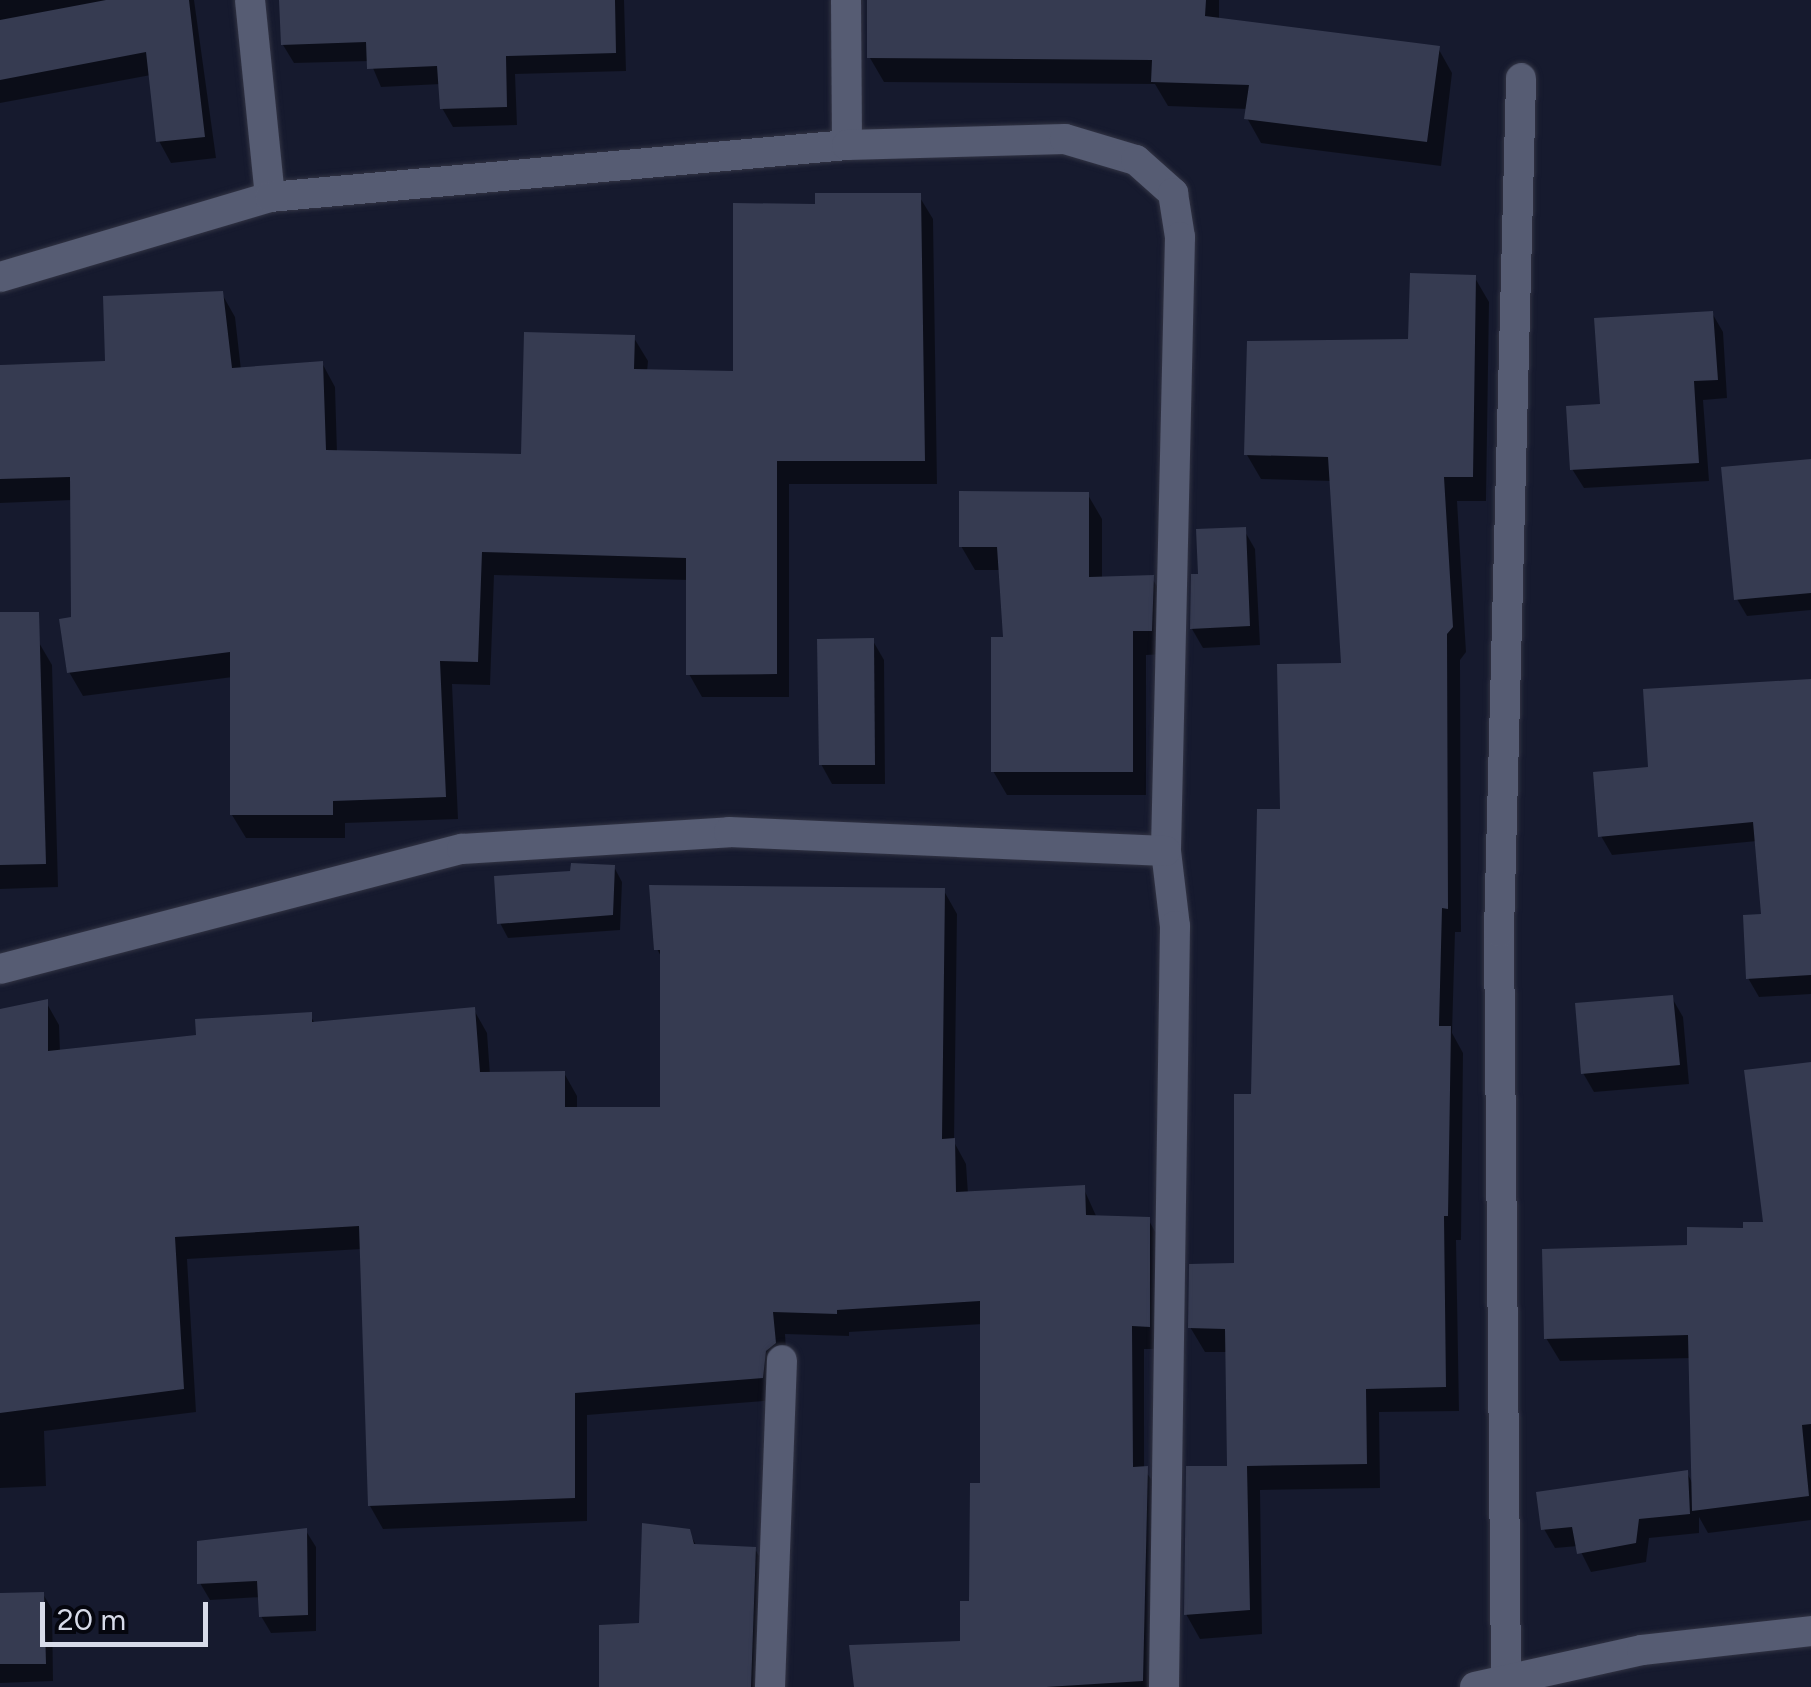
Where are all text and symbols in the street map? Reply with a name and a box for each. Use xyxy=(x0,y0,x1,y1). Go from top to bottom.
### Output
scale bar xyxy=(45,1582,212,1644)
text: 20 m xyxy=(57,1601,126,1638)

